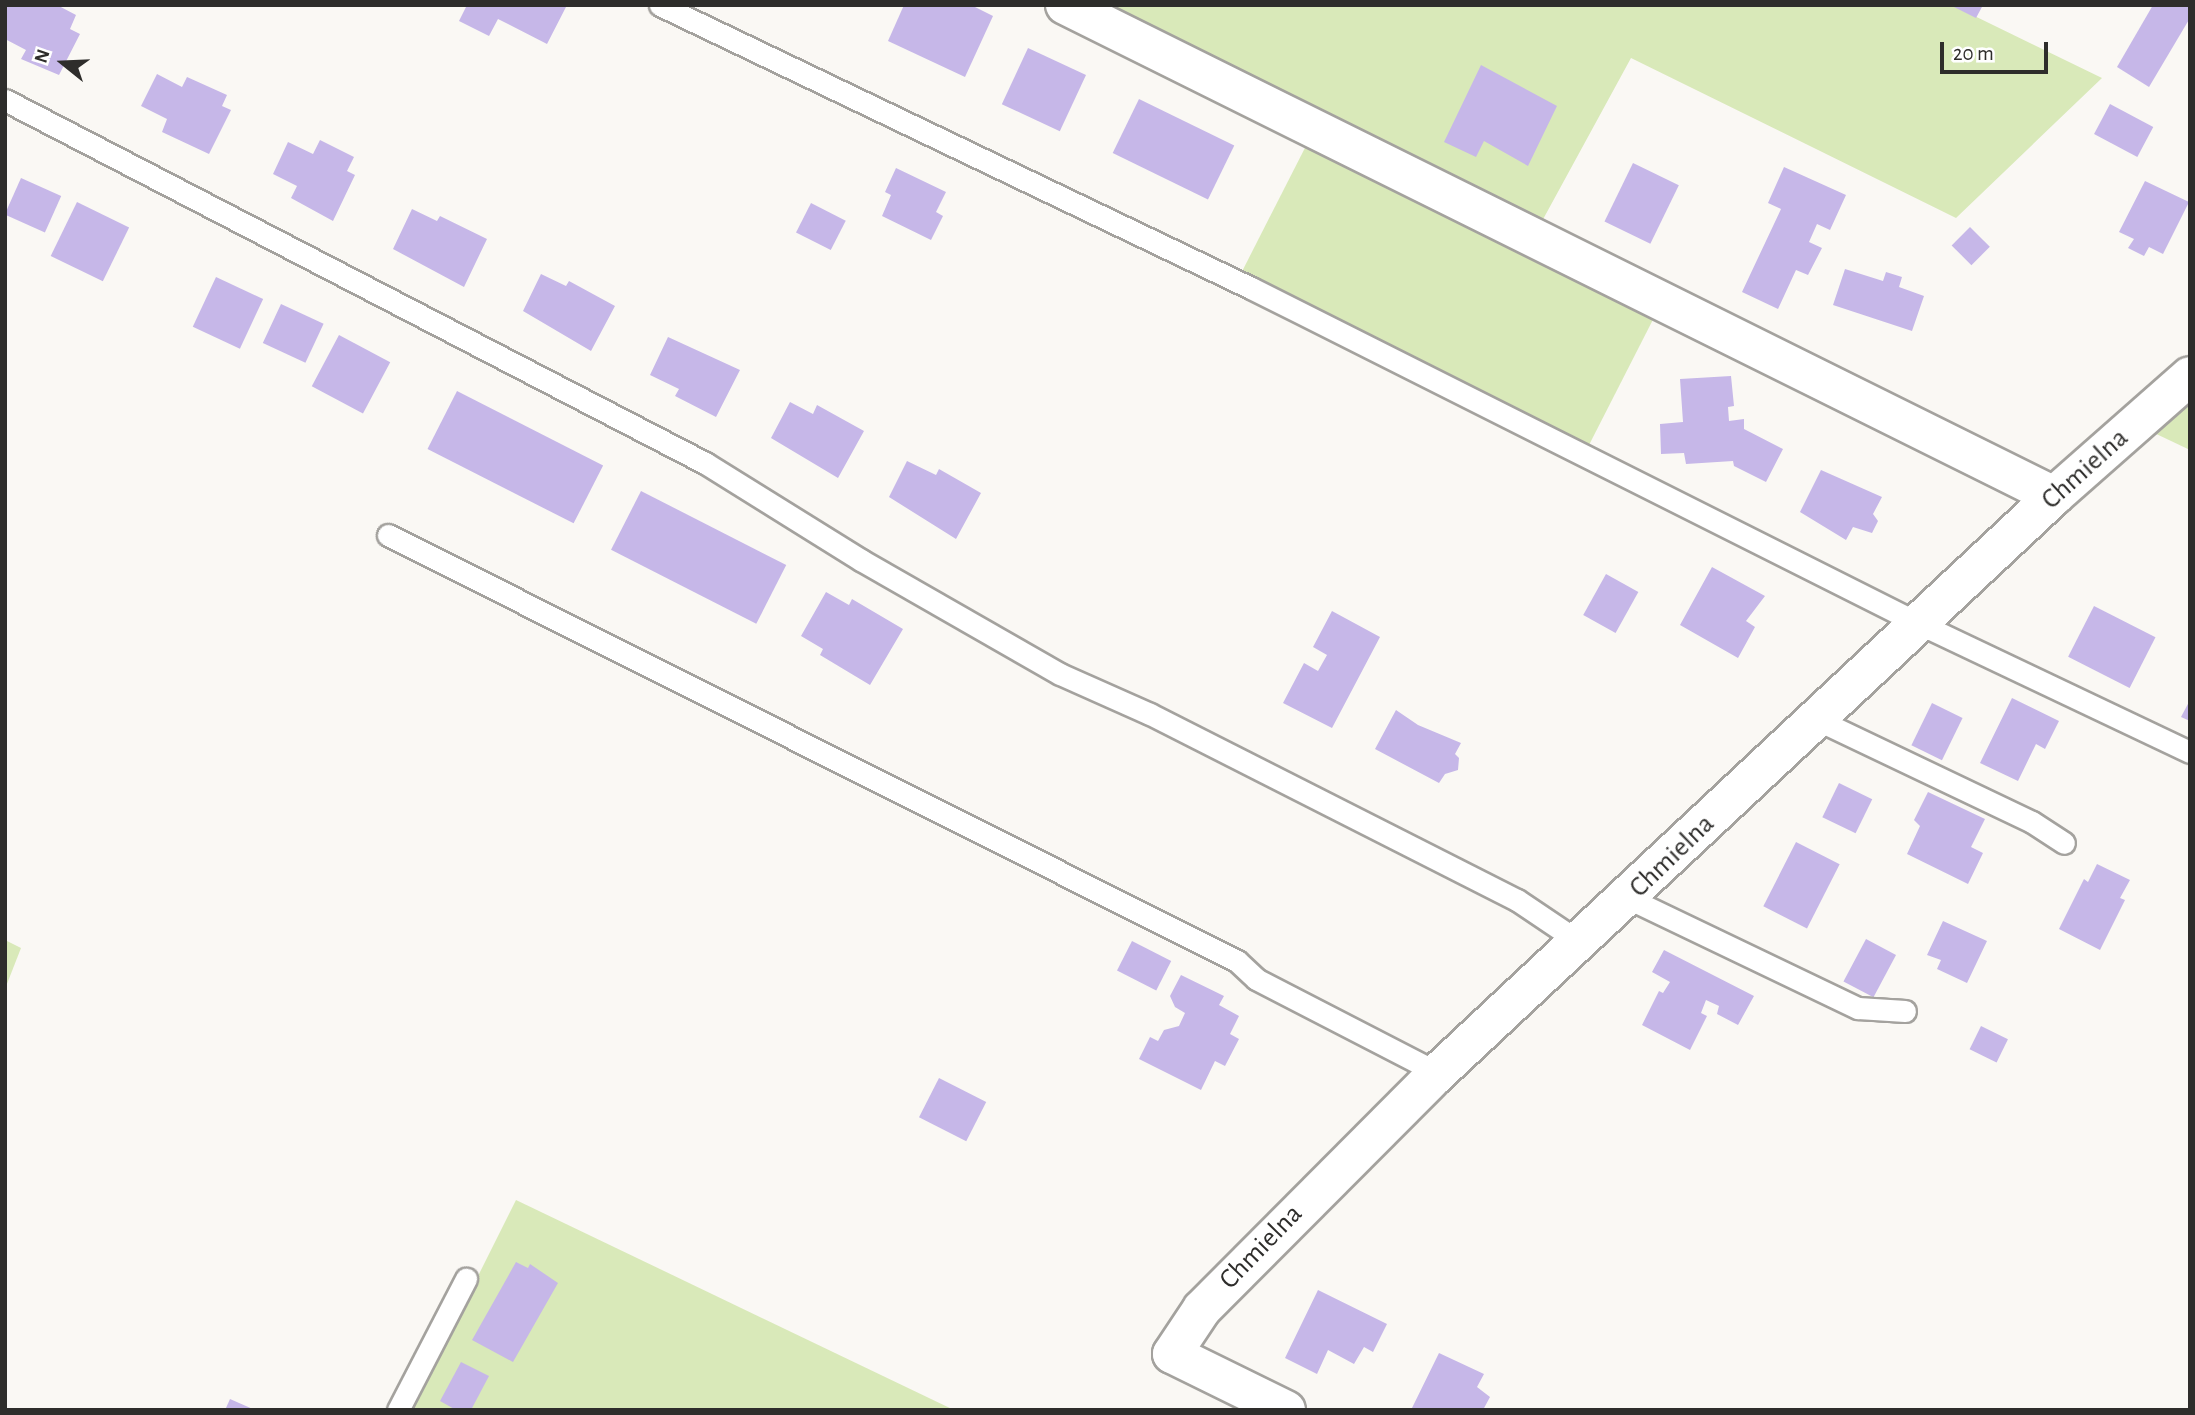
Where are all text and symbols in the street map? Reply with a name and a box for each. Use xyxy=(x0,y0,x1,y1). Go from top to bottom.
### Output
north arrow xyxy=(28,28,98,98)
scale bar xyxy=(1943,28,2052,72)
text: 20 m xyxy=(1953,43,1994,64)
text: N xyxy=(31,47,54,66)
street label: Chmielna xyxy=(2035,421,2135,517)
street label: Chmielna xyxy=(1622,807,1722,905)
street label: Chmielna xyxy=(1212,1197,1310,1297)

